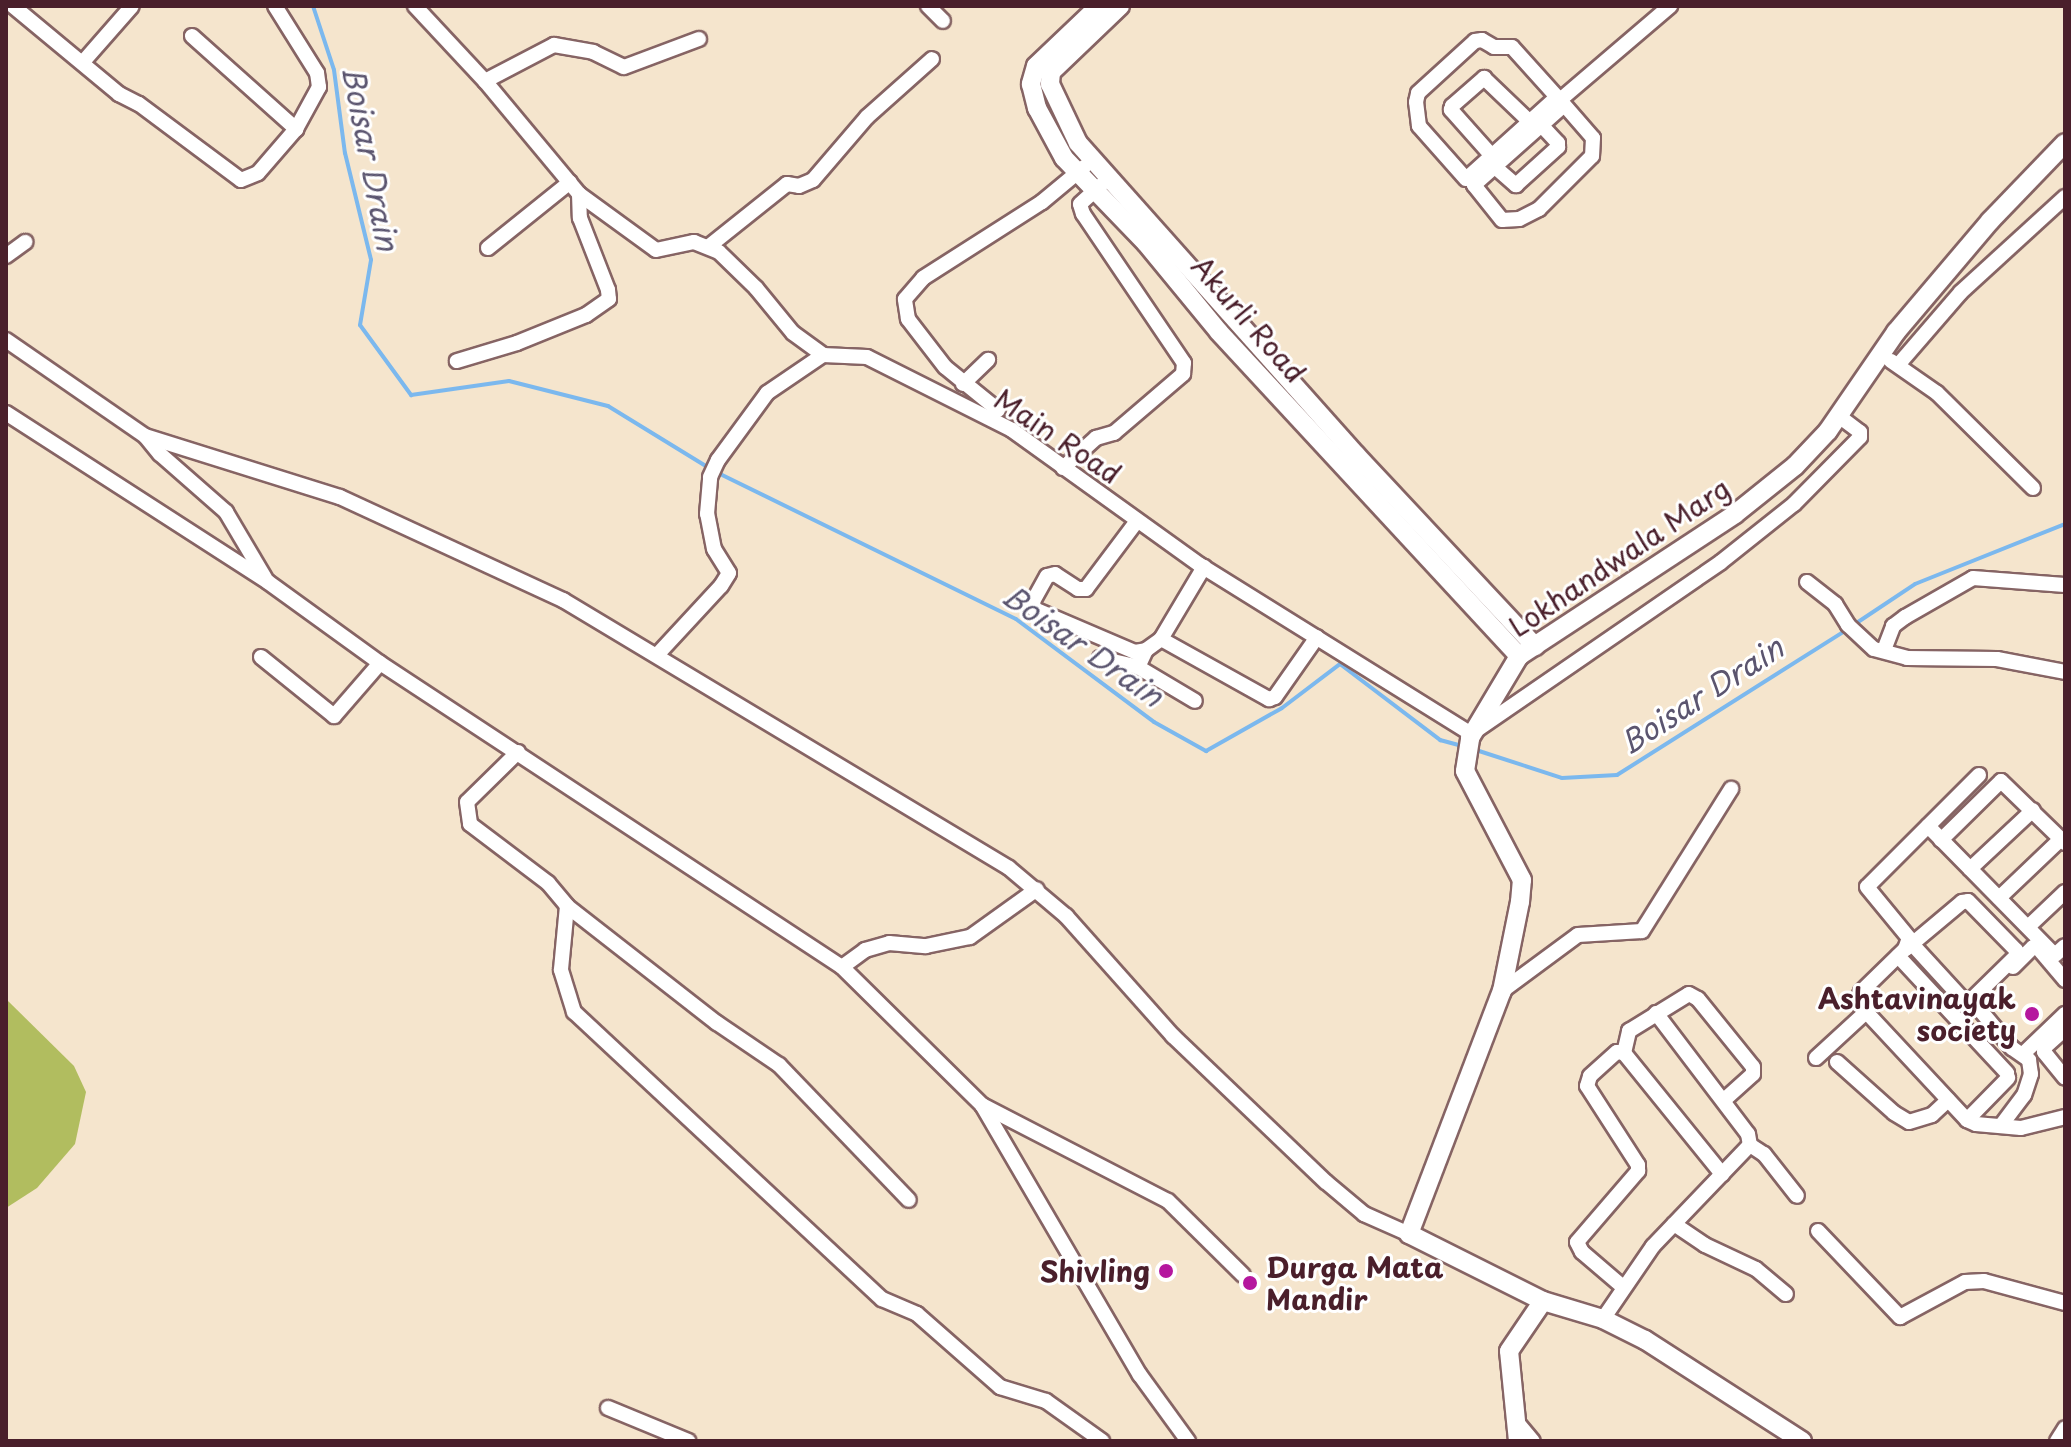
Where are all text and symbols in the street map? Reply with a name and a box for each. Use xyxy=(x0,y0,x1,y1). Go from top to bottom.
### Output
water label: Boisar Drain xyxy=(336,63,406,253)
street label: Akurli Road xyxy=(1184,248,1314,390)
street label: Main Road xyxy=(989,382,1127,490)
street label: Lokhandwala Marg xyxy=(1502,470,1736,644)
water label: Boisar Drain xyxy=(997,577,1169,713)
water label: Boisar Drain xyxy=(1613,629,1789,761)
place label: Ashtavinayak society xyxy=(1818,981,2016,1047)
marker: Ashtavinayak society xyxy=(2023,1005,2041,1023)
place label: Durga Mata Mandir xyxy=(1266,1250,1443,1316)
place label: Shivling xyxy=(1040,1254,1150,1288)
marker: Shivling xyxy=(1157,1262,1175,1280)
marker: Durga Mata Mandir xyxy=(1241,1274,1259,1292)

